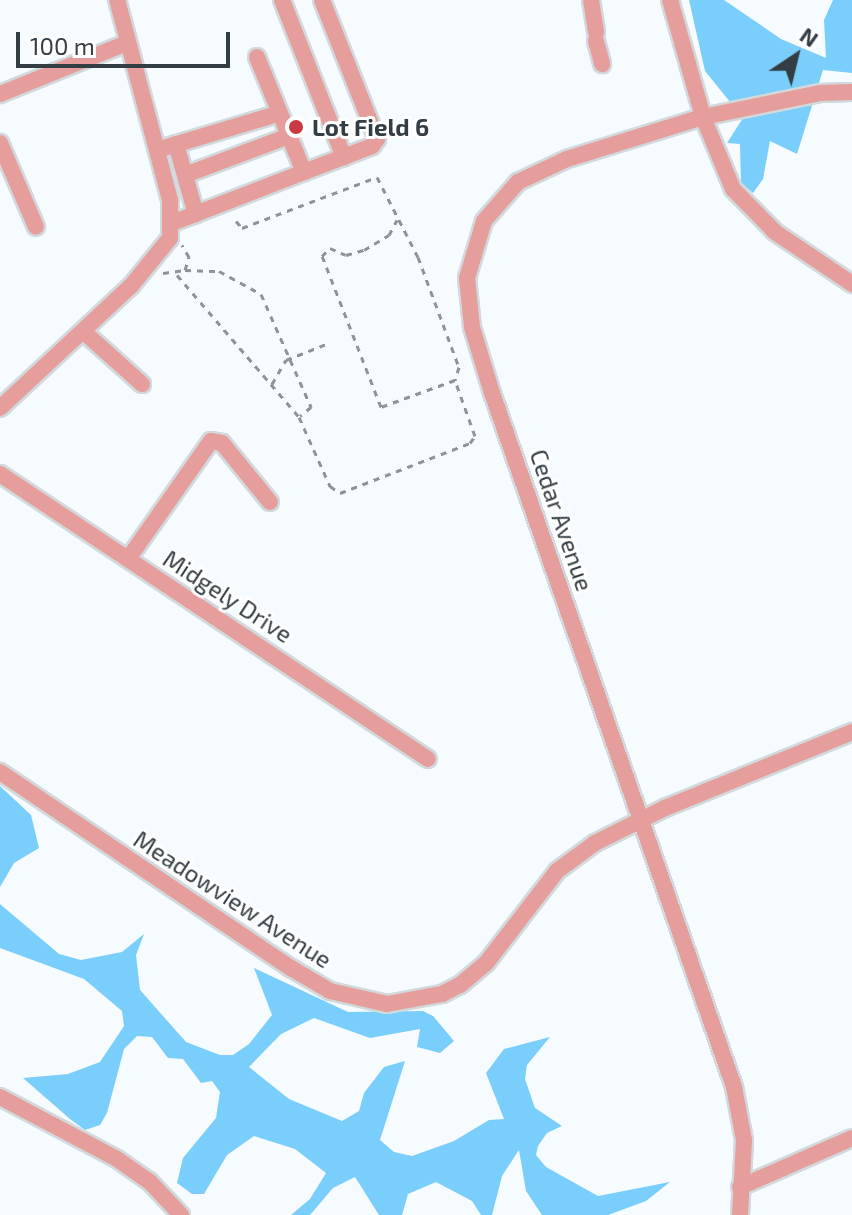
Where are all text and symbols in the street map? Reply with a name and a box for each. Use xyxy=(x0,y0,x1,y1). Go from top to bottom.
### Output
scale bar xyxy=(20,16,234,66)
north arrow xyxy=(756,16,836,96)
text: N xyxy=(796,21,824,52)
text: 100 m xyxy=(30,31,95,60)
place label: Lot Field 6 xyxy=(312,113,429,141)
marker: Lot Field 6 xyxy=(287,118,305,136)
street label: Cedar Avenue xyxy=(524,445,600,595)
street label: Midgely Drive xyxy=(158,543,298,649)
street label: Meadowview Avenue xyxy=(128,824,338,974)

